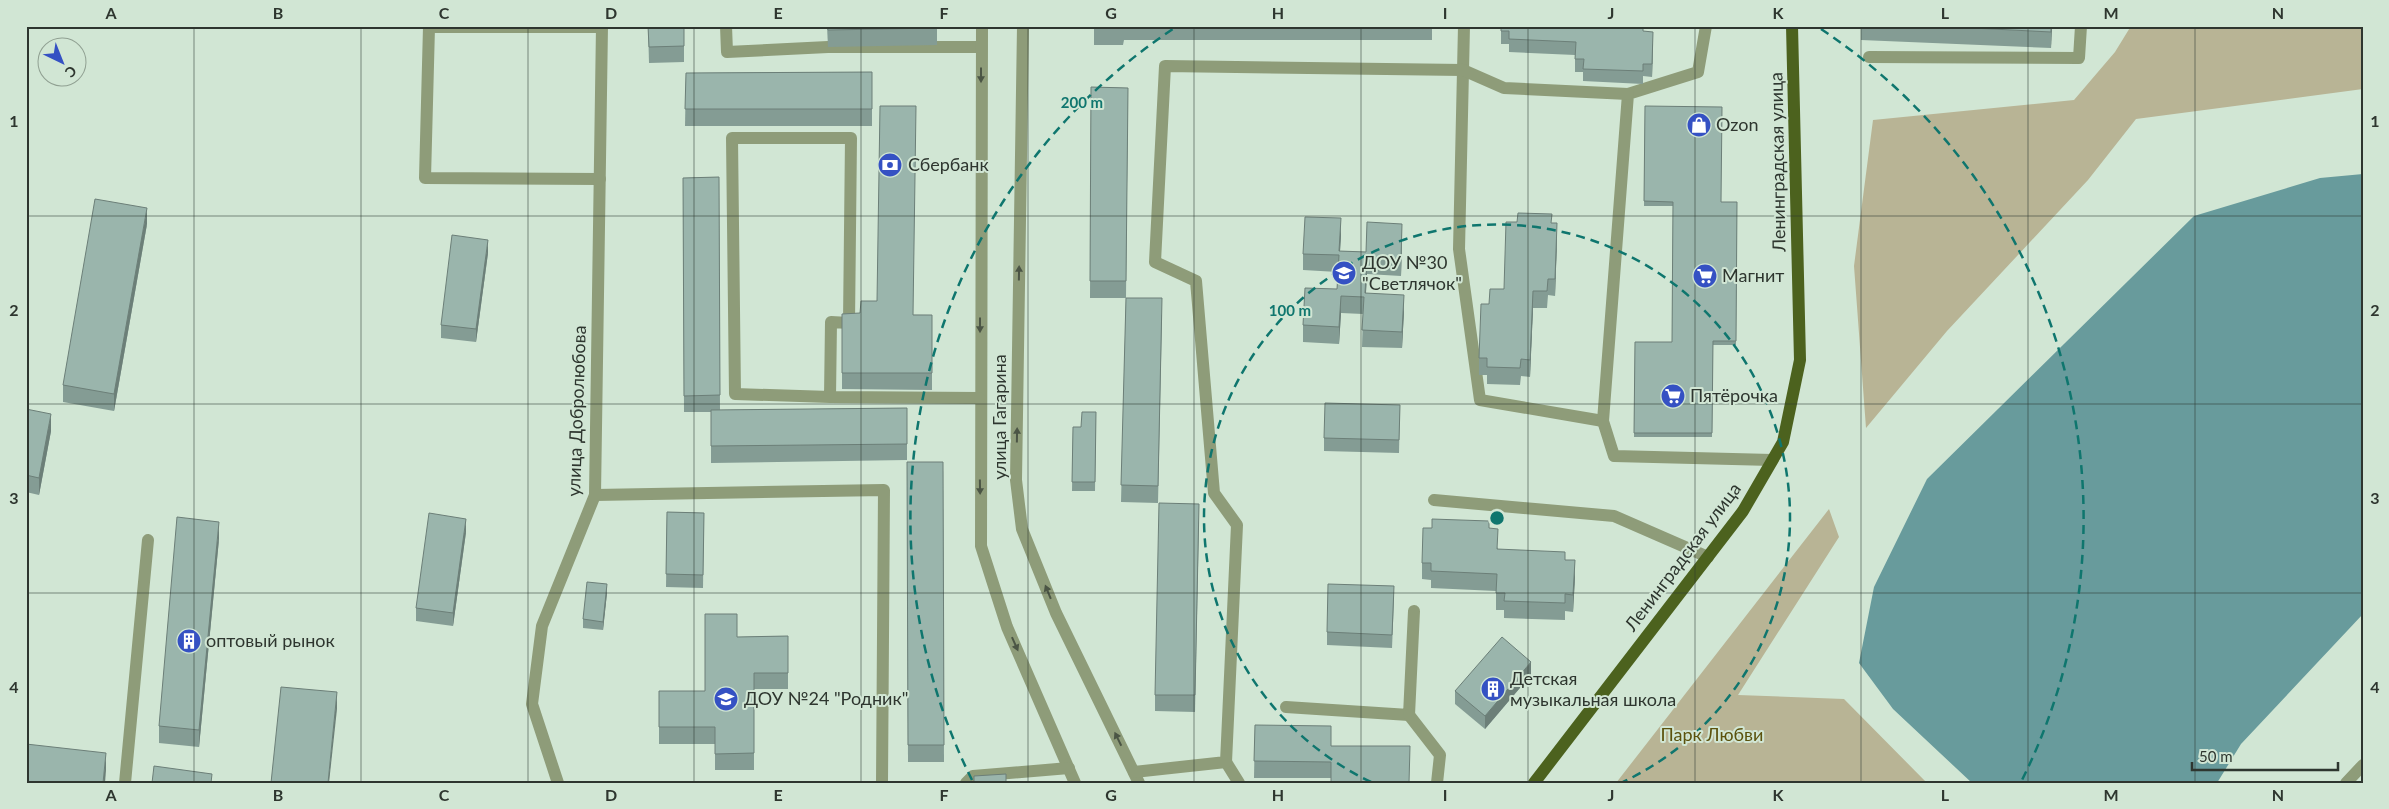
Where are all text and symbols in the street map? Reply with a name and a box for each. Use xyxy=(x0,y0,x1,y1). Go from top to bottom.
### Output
text: A xyxy=(104,3,117,22)
text: B xyxy=(273,3,283,22)
text: C xyxy=(439,3,450,22)
text: D xyxy=(605,3,617,22)
text: E xyxy=(773,3,783,22)
text: F xyxy=(939,3,949,22)
text: G xyxy=(1105,3,1117,22)
text: H xyxy=(1272,3,1284,22)
text: I xyxy=(1443,3,1447,22)
text: J xyxy=(1608,3,1614,22)
text: K xyxy=(1773,3,1785,22)
text: L xyxy=(1941,3,1950,22)
text: M xyxy=(2103,3,2119,22)
text: N xyxy=(2272,3,2284,22)
north arrow xyxy=(38,38,88,88)
text: С xyxy=(61,62,80,82)
one-way arrow xyxy=(977,67,985,83)
street label: Ленинградская улица xyxy=(1764,72,1790,253)
text: 200 m xyxy=(1061,93,1103,111)
text: 1 xyxy=(9,111,19,130)
text: 1 xyxy=(2370,111,2380,130)
shop icon: Ozon xyxy=(1686,112,1712,138)
place label: Ozon xyxy=(1716,113,1758,135)
bank icon: Сбербанк xyxy=(877,152,903,178)
place label: Сбербанк xyxy=(908,153,989,175)
place label: ДОУ №30 "Светлячок" xyxy=(1362,251,1462,294)
school or university icon: ДОУ №30 "Светлячок" xyxy=(1331,260,1357,286)
supermarket icon: Магнит xyxy=(1692,263,1718,289)
one-way arrow xyxy=(1015,264,1023,280)
place label: Магнит xyxy=(1722,264,1784,286)
text: 2 xyxy=(9,300,19,319)
text: 2 xyxy=(2370,300,2380,319)
text: 100 m xyxy=(1269,301,1311,319)
one-way arrow xyxy=(976,317,984,333)
street label: улица Добролюбова xyxy=(562,325,590,497)
street label: улица Гагарина xyxy=(988,354,1010,480)
supermarket icon: Пятёрочка xyxy=(1660,383,1686,409)
place label: Пятёрочка xyxy=(1690,384,1778,406)
one-way arrow xyxy=(1013,427,1021,443)
street label: Ленинградская улица xyxy=(1619,478,1745,636)
one-way arrow xyxy=(976,480,984,496)
text: 3 xyxy=(9,488,19,507)
text: 3 xyxy=(2370,488,2380,507)
centre of rings xyxy=(1488,509,1506,527)
one-way arrow xyxy=(1043,585,1051,599)
building icon: оптовый рынок xyxy=(176,628,202,654)
place label: оптовый рынок xyxy=(206,629,336,651)
one-way arrow xyxy=(1011,637,1019,651)
place label: Детская музыкальная школа xyxy=(1510,667,1676,710)
building icon: Детская музыкальная школа xyxy=(1480,676,1506,702)
text: 4 xyxy=(9,677,19,696)
text: 4 xyxy=(2370,677,2380,696)
school or university icon: ДОУ №24 "Родник" xyxy=(713,686,739,712)
place label: ДОУ №24 "Родник" xyxy=(744,687,908,709)
park label: Парк Любви xyxy=(1661,723,1763,745)
one-way arrow xyxy=(1113,732,1121,746)
scale bar xyxy=(2192,739,2338,771)
text: 50 m xyxy=(2199,747,2233,765)
text: A xyxy=(104,785,117,804)
text: B xyxy=(273,785,283,804)
text: C xyxy=(439,785,450,804)
text: D xyxy=(605,785,617,804)
text: E xyxy=(773,785,783,804)
text: F xyxy=(939,785,949,804)
text: G xyxy=(1105,785,1117,804)
text: H xyxy=(1272,785,1284,804)
text: I xyxy=(1443,785,1447,804)
text: J xyxy=(1608,785,1614,804)
text: K xyxy=(1773,785,1785,804)
text: L xyxy=(1941,785,1950,804)
text: M xyxy=(2103,785,2119,804)
text: N xyxy=(2272,785,2284,804)

